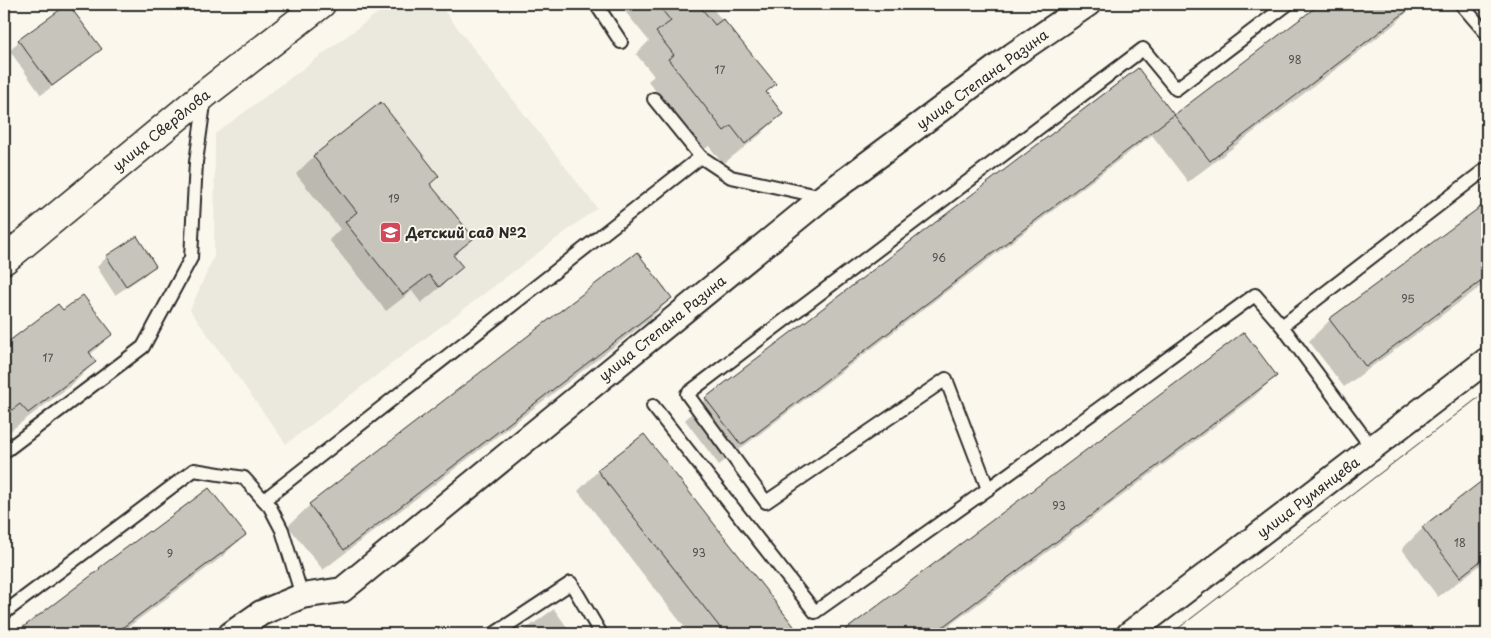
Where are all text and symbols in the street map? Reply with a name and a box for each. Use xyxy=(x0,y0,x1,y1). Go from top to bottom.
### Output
street label: улица Степана Разина xyxy=(912,24,1052,134)
house number: 98 xyxy=(1288,51,1302,68)
house number: 17 xyxy=(715,61,726,78)
street label: улица Свердлова xyxy=(108,84,215,176)
house number: 19 xyxy=(388,190,400,207)
school or university icon: Детский сад №2 xyxy=(378,220,402,244)
place label: Детский сад №2 xyxy=(405,222,527,243)
house number: 96 xyxy=(932,249,946,266)
street label: улица Степана Разина xyxy=(594,270,730,386)
house number: 95 xyxy=(1401,290,1415,307)
house number: 17 xyxy=(43,349,54,366)
street label: улица Румянцева xyxy=(1252,451,1364,543)
house number: 93 xyxy=(1052,497,1066,514)
house number: 18 xyxy=(1454,534,1466,551)
house number: 93 xyxy=(692,544,706,561)
house number: 9 xyxy=(167,545,173,562)

